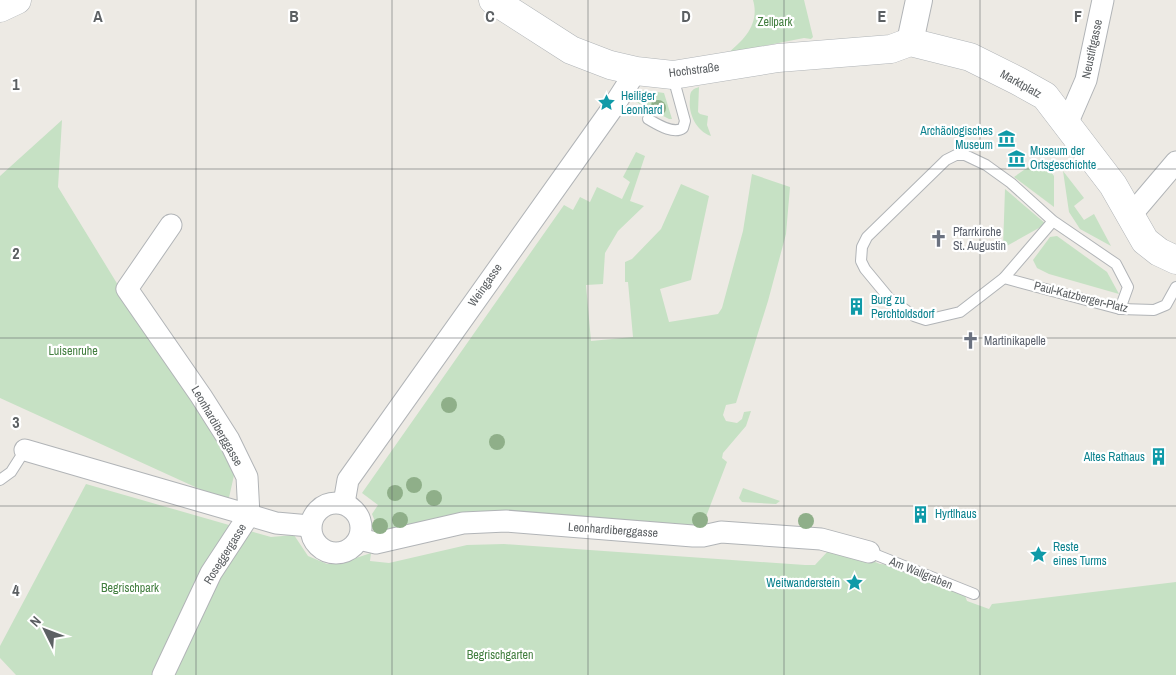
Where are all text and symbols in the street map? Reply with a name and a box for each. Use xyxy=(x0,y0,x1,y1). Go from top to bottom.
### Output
text: A xyxy=(93,5,103,27)
text: B xyxy=(289,5,299,27)
text: C xyxy=(485,5,495,27)
text: D xyxy=(681,5,691,27)
text: E xyxy=(878,5,887,27)
text: F xyxy=(1074,5,1082,27)
park label: Zellpark xyxy=(758,14,793,30)
street label: Neustiftgasse xyxy=(1078,18,1106,80)
street label: Hochstraße xyxy=(668,59,720,81)
street label: Marktplatz xyxy=(997,66,1045,102)
text: 1 xyxy=(12,73,20,95)
place label: Heiliger Leonhard xyxy=(621,88,663,118)
place icon: Heiliger Leonhard xyxy=(597,93,617,113)
place label: Archäologisches Museum xyxy=(919,123,993,153)
museum icon: Archäologisches Museum xyxy=(997,128,1017,148)
place label: Museum der Ortsgeschichte xyxy=(1030,143,1096,173)
museum icon: Museum der Ortsgeschichte xyxy=(1006,148,1026,168)
place label: Pfarrkirche St. Augustin xyxy=(953,224,1006,254)
church icon: Pfarrkirche St. Augustin xyxy=(929,229,949,249)
text: 2 xyxy=(12,242,20,264)
street label: Weingasse xyxy=(464,260,506,310)
street label: Paul-Katzberger-Platz xyxy=(1032,278,1130,316)
place label: Burg zu Perchtoldsdorf xyxy=(871,292,935,322)
building icon: Burg zu Perchtoldsdorf xyxy=(847,297,867,317)
church icon: Martinikapelle xyxy=(960,331,980,351)
place label: Martinikapelle xyxy=(984,333,1046,349)
park label: Luisenruhe xyxy=(48,343,98,359)
street label: Leonhardiberggasse xyxy=(188,383,246,469)
text: 3 xyxy=(12,411,20,433)
building icon: Altes Rathaus xyxy=(1149,447,1169,467)
place label: Altes Rathaus xyxy=(1083,449,1145,465)
building icon: Hyrtlhaus xyxy=(911,504,931,524)
place label: Hyrtlhaus xyxy=(935,506,977,522)
street label: Leonhardiberggasse xyxy=(567,519,659,541)
street label: Roseggergasse xyxy=(200,521,250,587)
place label: Reste eines Turms xyxy=(1053,539,1107,569)
place icon: Reste eines Turms xyxy=(1029,544,1049,564)
street label: Am Wallgraben xyxy=(886,553,955,593)
place icon: Weitwanderstein xyxy=(844,573,864,593)
place label: Weitwanderstein xyxy=(766,575,840,591)
text: 4 xyxy=(12,579,20,601)
park label: Begrischpark xyxy=(101,580,159,596)
north arrow xyxy=(20,605,70,655)
text: N xyxy=(26,612,45,630)
park label: Begrischgarten xyxy=(467,647,533,663)

